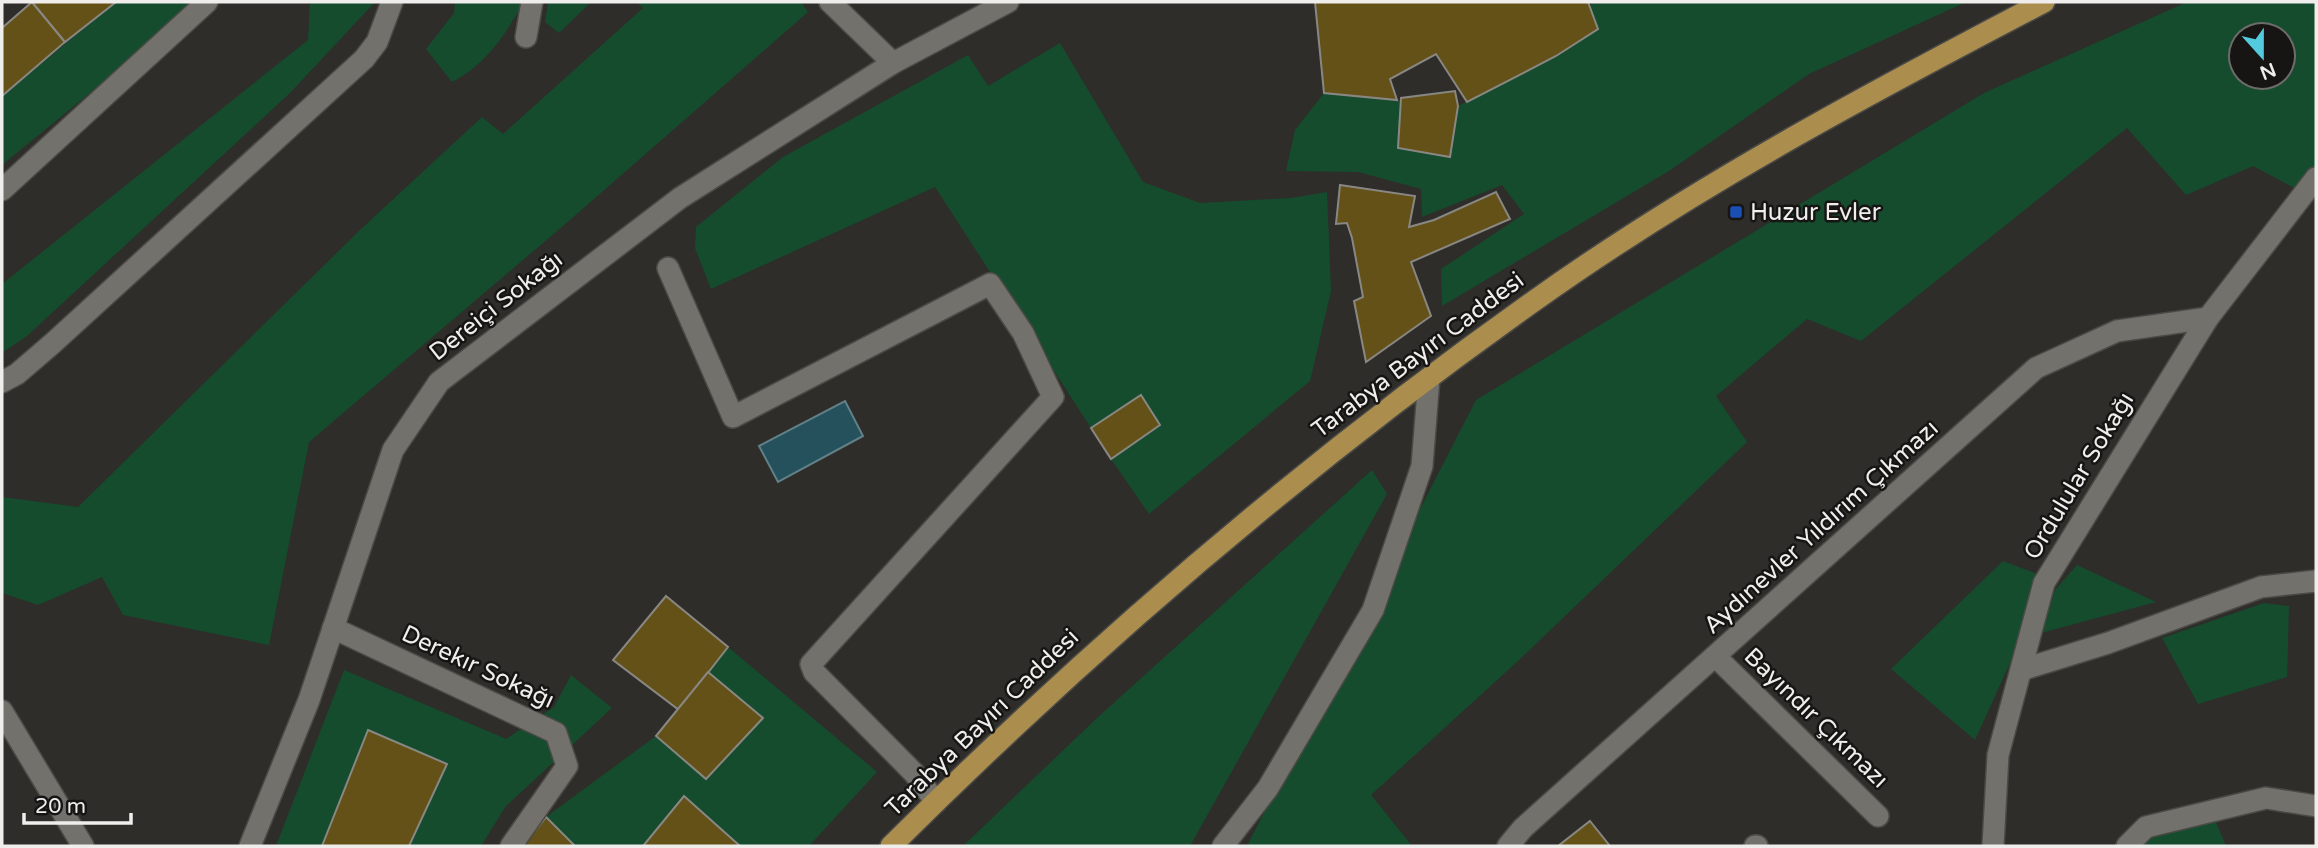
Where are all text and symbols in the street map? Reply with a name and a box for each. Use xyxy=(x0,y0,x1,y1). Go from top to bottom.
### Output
north arrow xyxy=(2227,21,2297,91)
text: N xyxy=(2257,58,2279,84)
place label: Huzur Evler xyxy=(1750,198,1882,227)
marker: Huzur Evler xyxy=(1728,204,1744,220)
street label: Dereiçi Sokağı xyxy=(423,245,569,367)
street label: Tarabya Bayırı Caddesi xyxy=(1306,266,1530,444)
street label: Ordulular Sokağı xyxy=(2018,387,2140,565)
street label: Aydınevler Yıldırım Çıkmazı xyxy=(1698,414,1944,640)
street label: Derekır Sokağı xyxy=(397,619,559,715)
street label: Tarabya Bayırı Caddesi xyxy=(879,623,1085,823)
street label: Bayındır Çıkmazı xyxy=(1738,642,1894,794)
scale bar xyxy=(24,782,131,826)
text: 20 m xyxy=(35,794,86,819)

